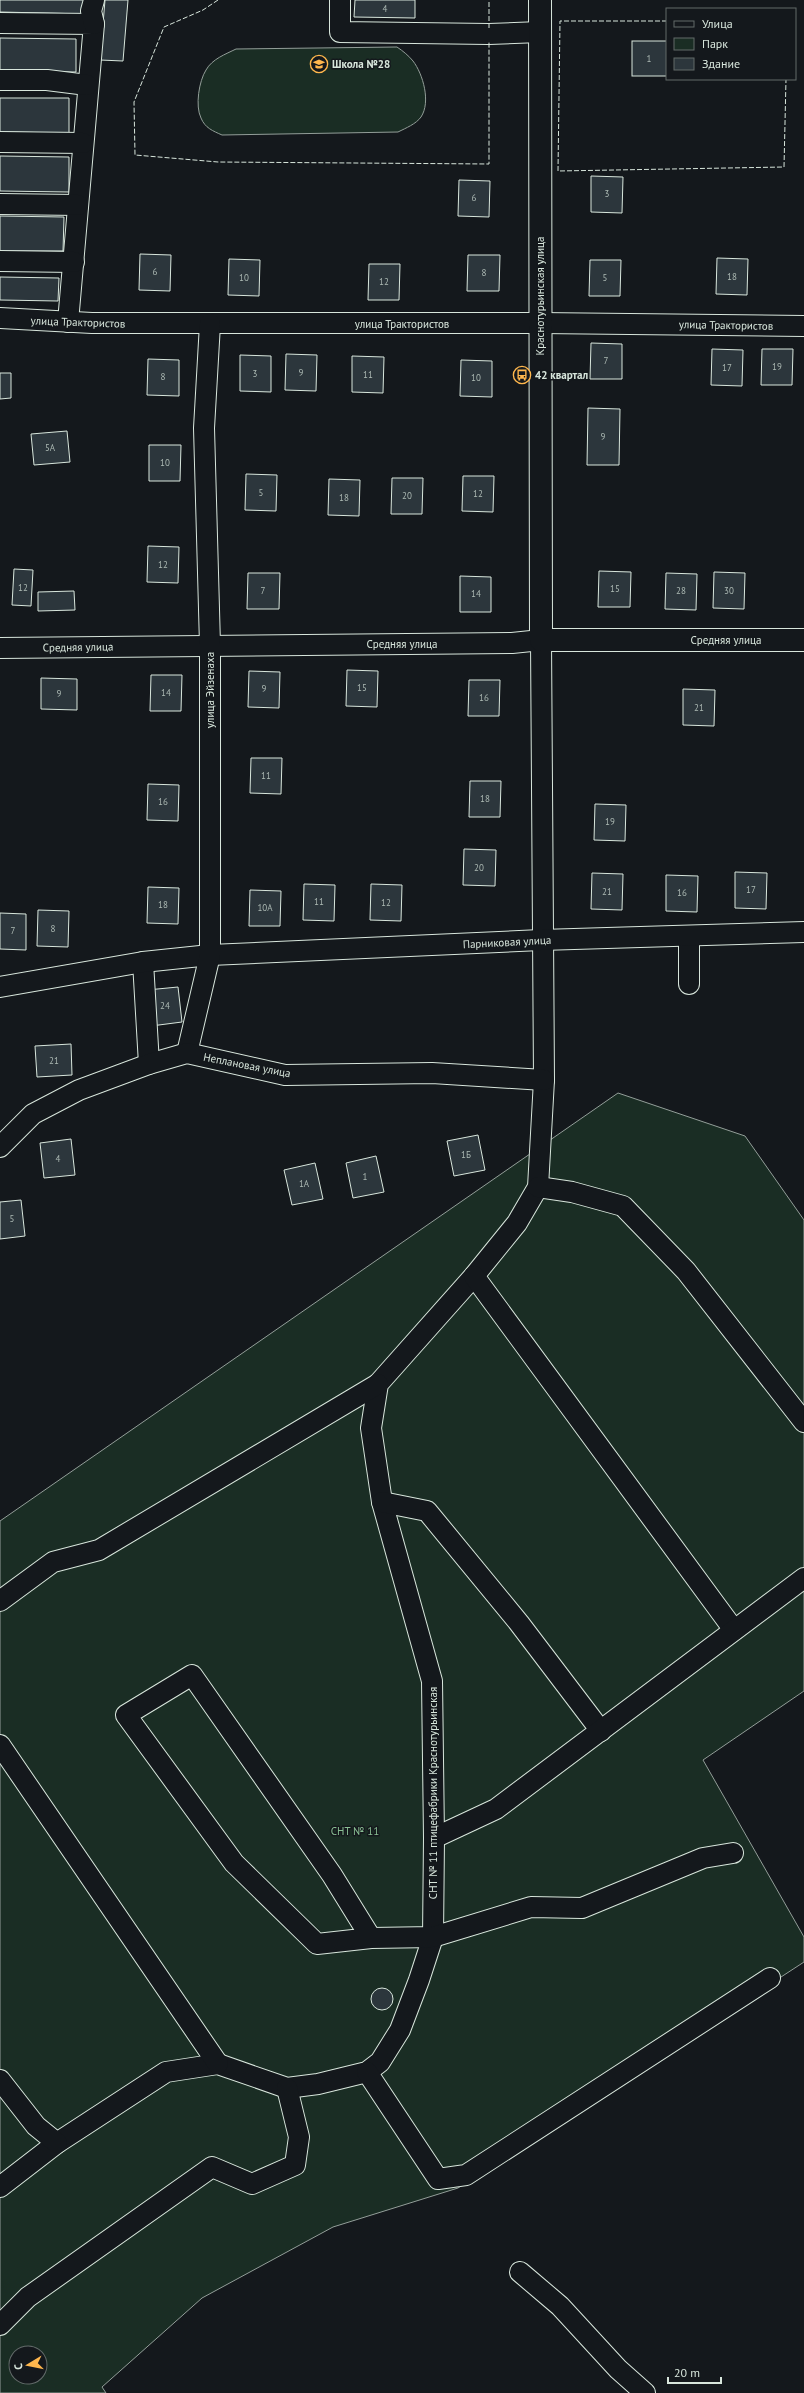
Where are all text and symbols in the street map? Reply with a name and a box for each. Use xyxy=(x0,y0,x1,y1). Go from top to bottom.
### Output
house number: 4 xyxy=(383,3,388,14)
legend xyxy=(666,8,796,80)
text: Улица xyxy=(702,16,733,31)
text: Парк xyxy=(702,36,728,51)
house number: 1 xyxy=(647,53,652,64)
school or university icon: Школа №28 xyxy=(309,54,329,74)
text: Здание xyxy=(702,56,740,71)
place label: Школа №28 xyxy=(332,57,390,71)
house number: 3 xyxy=(605,188,610,199)
house number: 6 xyxy=(472,192,477,203)
street label: Краснотурьинская улица xyxy=(533,236,547,356)
house number: 6 xyxy=(153,266,158,277)
house number: 8 xyxy=(482,267,487,278)
house number: 18 xyxy=(727,271,737,282)
house number: 10 xyxy=(239,272,249,283)
house number: 5 xyxy=(603,272,608,283)
house number: 12 xyxy=(379,276,389,287)
street label: улица Трактористов xyxy=(30,313,126,331)
street label: улица Трактористов xyxy=(355,317,449,331)
street label: улица Трактористов xyxy=(679,317,773,333)
house number: 7 xyxy=(604,355,609,366)
house number: 19 xyxy=(772,361,782,372)
house number: 17 xyxy=(722,362,732,373)
bus stop icon: 42 квартал xyxy=(512,365,532,385)
house number: 9 xyxy=(299,367,304,378)
house number: 3 xyxy=(253,368,258,379)
place label: 42 квартал xyxy=(535,368,589,382)
house number: 11 xyxy=(363,369,373,380)
house number: 8 xyxy=(161,371,166,382)
house number: 10 xyxy=(471,372,481,383)
house number: 9 xyxy=(601,431,606,442)
house number: 5А xyxy=(45,442,56,453)
house number: 10 xyxy=(160,457,170,468)
house number: 5 xyxy=(259,487,264,498)
house number: 12 xyxy=(473,488,483,499)
house number: 20 xyxy=(402,490,412,501)
house number: 18 xyxy=(339,492,349,503)
house number: 12 xyxy=(158,559,168,570)
house number: 12 xyxy=(18,582,28,593)
house number: 15 xyxy=(610,583,620,594)
house number: 7 xyxy=(261,585,266,596)
house number: 28 xyxy=(676,585,686,596)
house number: 30 xyxy=(724,585,734,596)
house number: 14 xyxy=(471,588,481,599)
street label: Средняя улица xyxy=(691,633,761,647)
street label: Средняя улица xyxy=(367,637,437,651)
street label: Средняя улица xyxy=(42,639,114,655)
street label: улица Эйзенаха xyxy=(203,652,217,728)
house number: 15 xyxy=(357,682,367,693)
house number: 9 xyxy=(262,683,267,694)
house number: 14 xyxy=(161,687,171,698)
house number: 9 xyxy=(57,688,62,699)
house number: 16 xyxy=(479,692,489,703)
house number: 21 xyxy=(694,702,704,713)
house number: 11 xyxy=(261,770,271,781)
house number: 18 xyxy=(480,793,490,804)
house number: 16 xyxy=(158,796,168,807)
house number: 19 xyxy=(605,816,615,827)
house number: 20 xyxy=(474,862,484,873)
house number: 17 xyxy=(746,884,756,895)
house number: 21 xyxy=(602,886,612,897)
house number: 16 xyxy=(677,887,687,898)
house number: 11 xyxy=(314,896,324,907)
house number: 12 xyxy=(381,897,391,908)
house number: 18 xyxy=(158,899,168,910)
house number: 10А xyxy=(257,902,273,913)
house number: 8 xyxy=(51,923,56,934)
house number: 7 xyxy=(11,925,16,936)
street label: Парниковая улица xyxy=(462,933,552,951)
house number: 24 xyxy=(160,1000,170,1011)
street label: Неплановая улица xyxy=(202,1050,292,1080)
house number: 21 xyxy=(49,1055,59,1066)
house number: 1Б xyxy=(461,1149,471,1160)
house number: 4 xyxy=(56,1153,61,1164)
house number: 1 xyxy=(363,1171,368,1182)
house number: 1А xyxy=(299,1178,310,1189)
house number: 5 xyxy=(10,1213,15,1224)
street label: СНТ № 11 птицефабрики Краснотурьинская xyxy=(426,1687,440,1899)
park label: СНТ № 11 xyxy=(331,1824,379,1838)
north arrow xyxy=(8,2345,48,2385)
scale bar xyxy=(668,2359,721,2385)
text: С xyxy=(11,2362,26,2371)
text: 20 m xyxy=(674,2365,700,2380)

